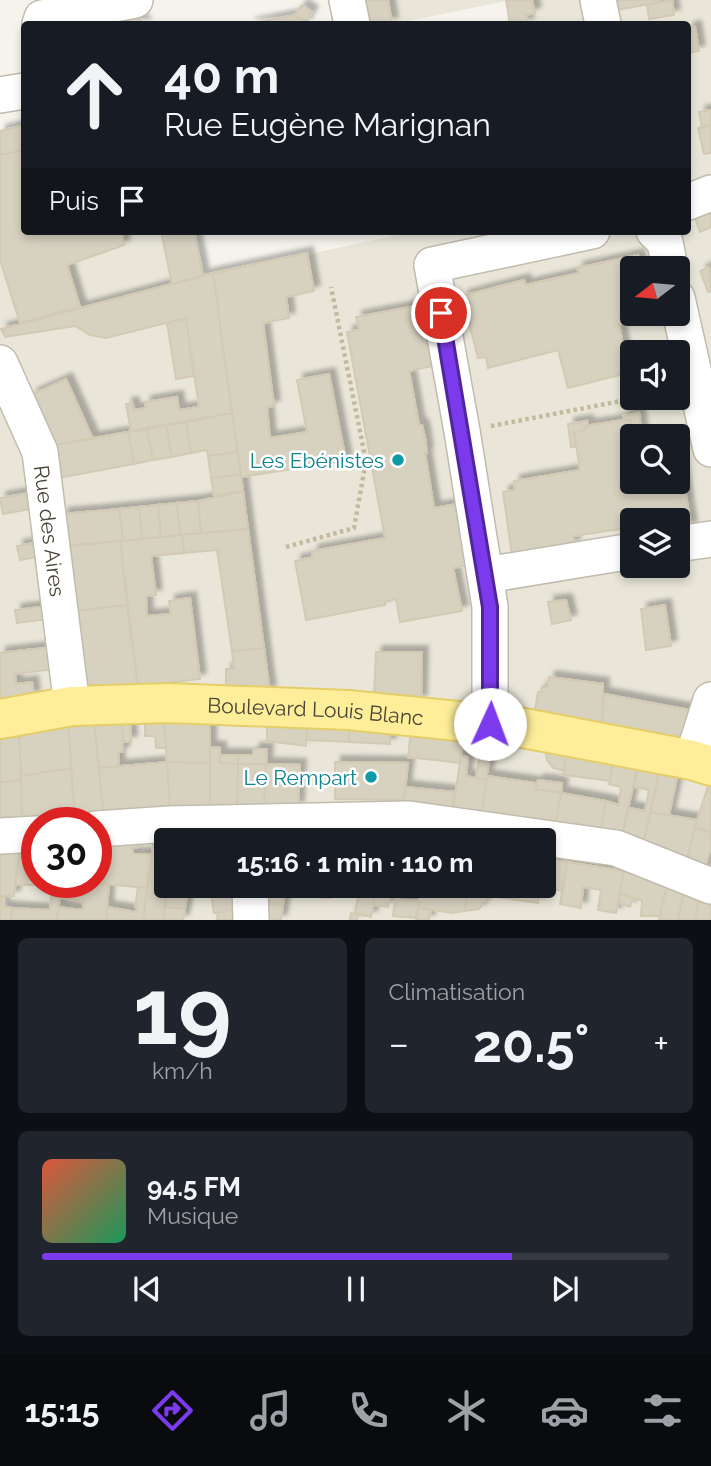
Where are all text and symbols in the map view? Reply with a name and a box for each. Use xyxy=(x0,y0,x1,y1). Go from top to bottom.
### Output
text: 40 m xyxy=(164,47,279,104)
icon: ahead xyxy=(49,49,140,140)
text: Rue Eugène Marignan xyxy=(164,106,491,143)
icon: arrive xyxy=(113,182,151,220)
text: Puis xyxy=(49,186,99,216)
north arrow xyxy=(620,256,690,326)
map controls xyxy=(620,256,690,578)
pin xyxy=(411,283,471,343)
icon: arrive xyxy=(422,294,460,332)
button: sound xyxy=(620,340,690,410)
button: search xyxy=(620,424,690,494)
place label: Les Ebénistes xyxy=(250,448,384,473)
marker: Les Ebénistes xyxy=(390,452,406,468)
street label: Rue des Aires xyxy=(29,464,71,598)
button: layers xyxy=(620,508,690,578)
position arrow xyxy=(453,687,527,761)
street label: Boulevard Louis Blanc xyxy=(207,692,425,730)
place label: Le Rempart xyxy=(244,765,357,790)
marker: Le Rempart xyxy=(363,769,379,785)
speed limit sign: 30 xyxy=(21,807,112,898)
text: 15:16 · 1 min · 110 m xyxy=(237,848,473,878)
text: 19 xyxy=(133,958,232,1065)
text: Climatisation xyxy=(389,978,525,1005)
text: 20.5° xyxy=(473,1013,589,1074)
text: − xyxy=(389,1021,409,1066)
text: + xyxy=(653,1021,669,1066)
text: km/h xyxy=(152,1057,213,1084)
text: 94.5 FM xyxy=(147,1172,241,1202)
text: Musique xyxy=(147,1202,238,1229)
icon: previous xyxy=(128,1270,166,1308)
icon: pause xyxy=(337,1270,375,1308)
icon: next xyxy=(546,1270,584,1308)
icon: directions xyxy=(148,1386,197,1435)
icon: music xyxy=(246,1386,295,1435)
icon: phone xyxy=(344,1386,393,1435)
icon: climate xyxy=(442,1386,491,1435)
icon: car xyxy=(540,1386,589,1435)
icon: filters xyxy=(638,1386,687,1435)
text: 15:15 xyxy=(24,1392,99,1429)

